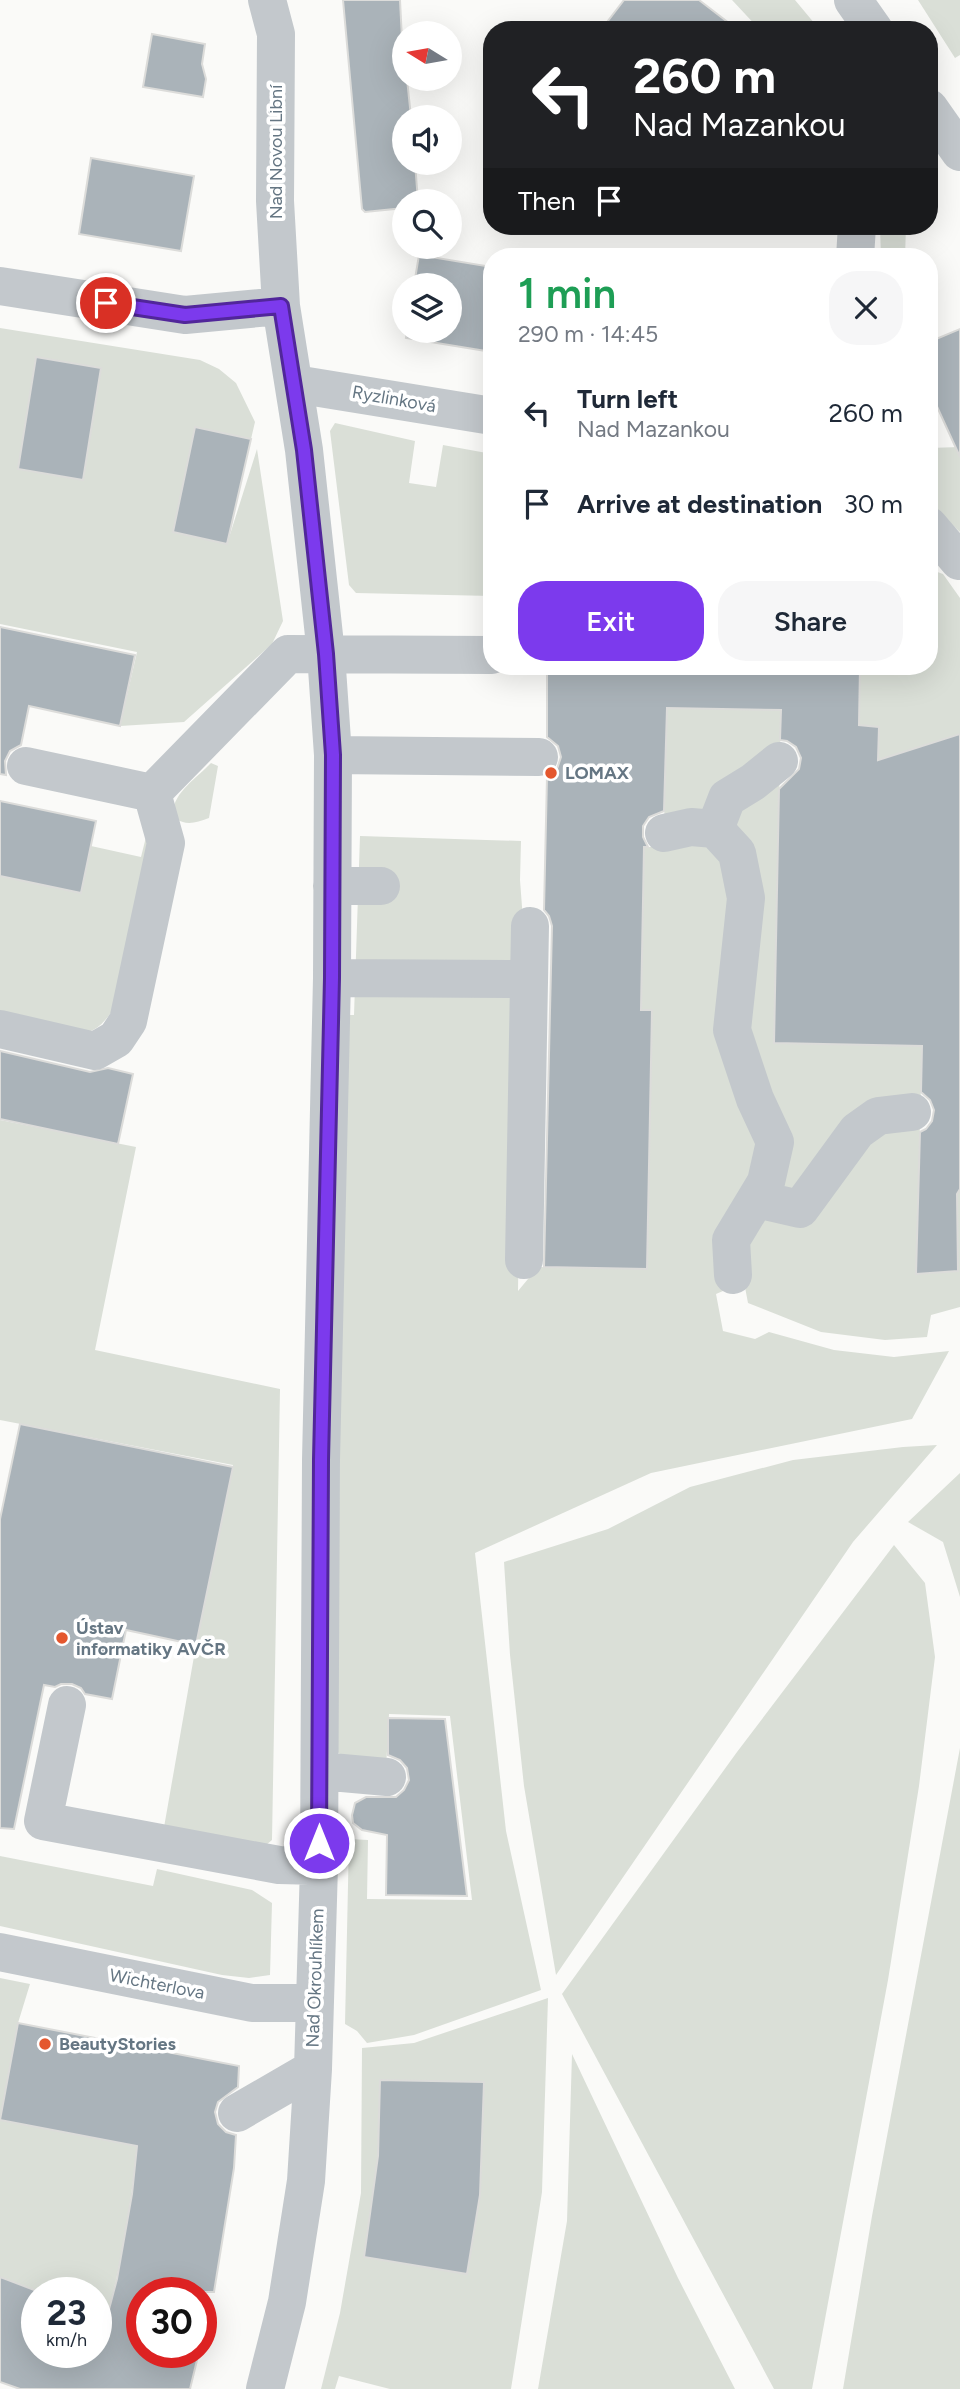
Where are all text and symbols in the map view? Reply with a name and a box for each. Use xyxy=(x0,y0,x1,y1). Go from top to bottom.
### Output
north arrow xyxy=(392,21,462,91)
map controls xyxy=(392,21,462,343)
text: 260 m xyxy=(633,46,776,105)
icon: left xyxy=(518,49,609,140)
street label: Nad Novou Libní xyxy=(265,84,287,219)
button: sound xyxy=(392,105,462,175)
text: Nad Mazankou xyxy=(633,106,846,144)
icon: arrive xyxy=(590,182,628,220)
text: Then xyxy=(518,185,576,217)
button: search xyxy=(392,189,462,259)
text: 1 min xyxy=(518,268,616,319)
button: close xyxy=(829,271,903,345)
pin xyxy=(76,273,136,333)
button: layers xyxy=(392,273,462,343)
icon: arrive xyxy=(87,284,125,322)
text: 290 m · 14:45 xyxy=(518,320,658,348)
street label: Ryzlinková xyxy=(350,381,438,417)
text: Turn left xyxy=(577,383,678,415)
icon: left xyxy=(518,394,556,432)
text: 260 m xyxy=(829,397,903,429)
text: Nad Mazankou xyxy=(577,415,730,443)
icon: arrive xyxy=(518,485,556,523)
text: Arrive at destination xyxy=(577,488,822,520)
text: 30 m xyxy=(844,488,903,520)
button: Exit xyxy=(518,581,704,661)
button: Share xyxy=(718,581,903,661)
place label: LOMAX xyxy=(565,762,630,784)
marker: LOMAX xyxy=(543,765,559,781)
place label: Ústav informatiky AVČR xyxy=(76,1617,226,1660)
marker: Ústav informatiky AVČR xyxy=(54,1630,70,1646)
position arrow xyxy=(282,1806,356,1880)
street label: Nad Okrouhlíkem xyxy=(302,1908,328,2048)
street label: Wichterlova xyxy=(108,1964,206,2004)
place label: BeautyStories xyxy=(59,2033,176,2055)
marker: BeautyStories xyxy=(37,2036,53,2052)
speed limit sign: 30 xyxy=(126,2277,217,2368)
text: 23 xyxy=(47,2292,86,2334)
text: km/h xyxy=(46,2329,87,2351)

